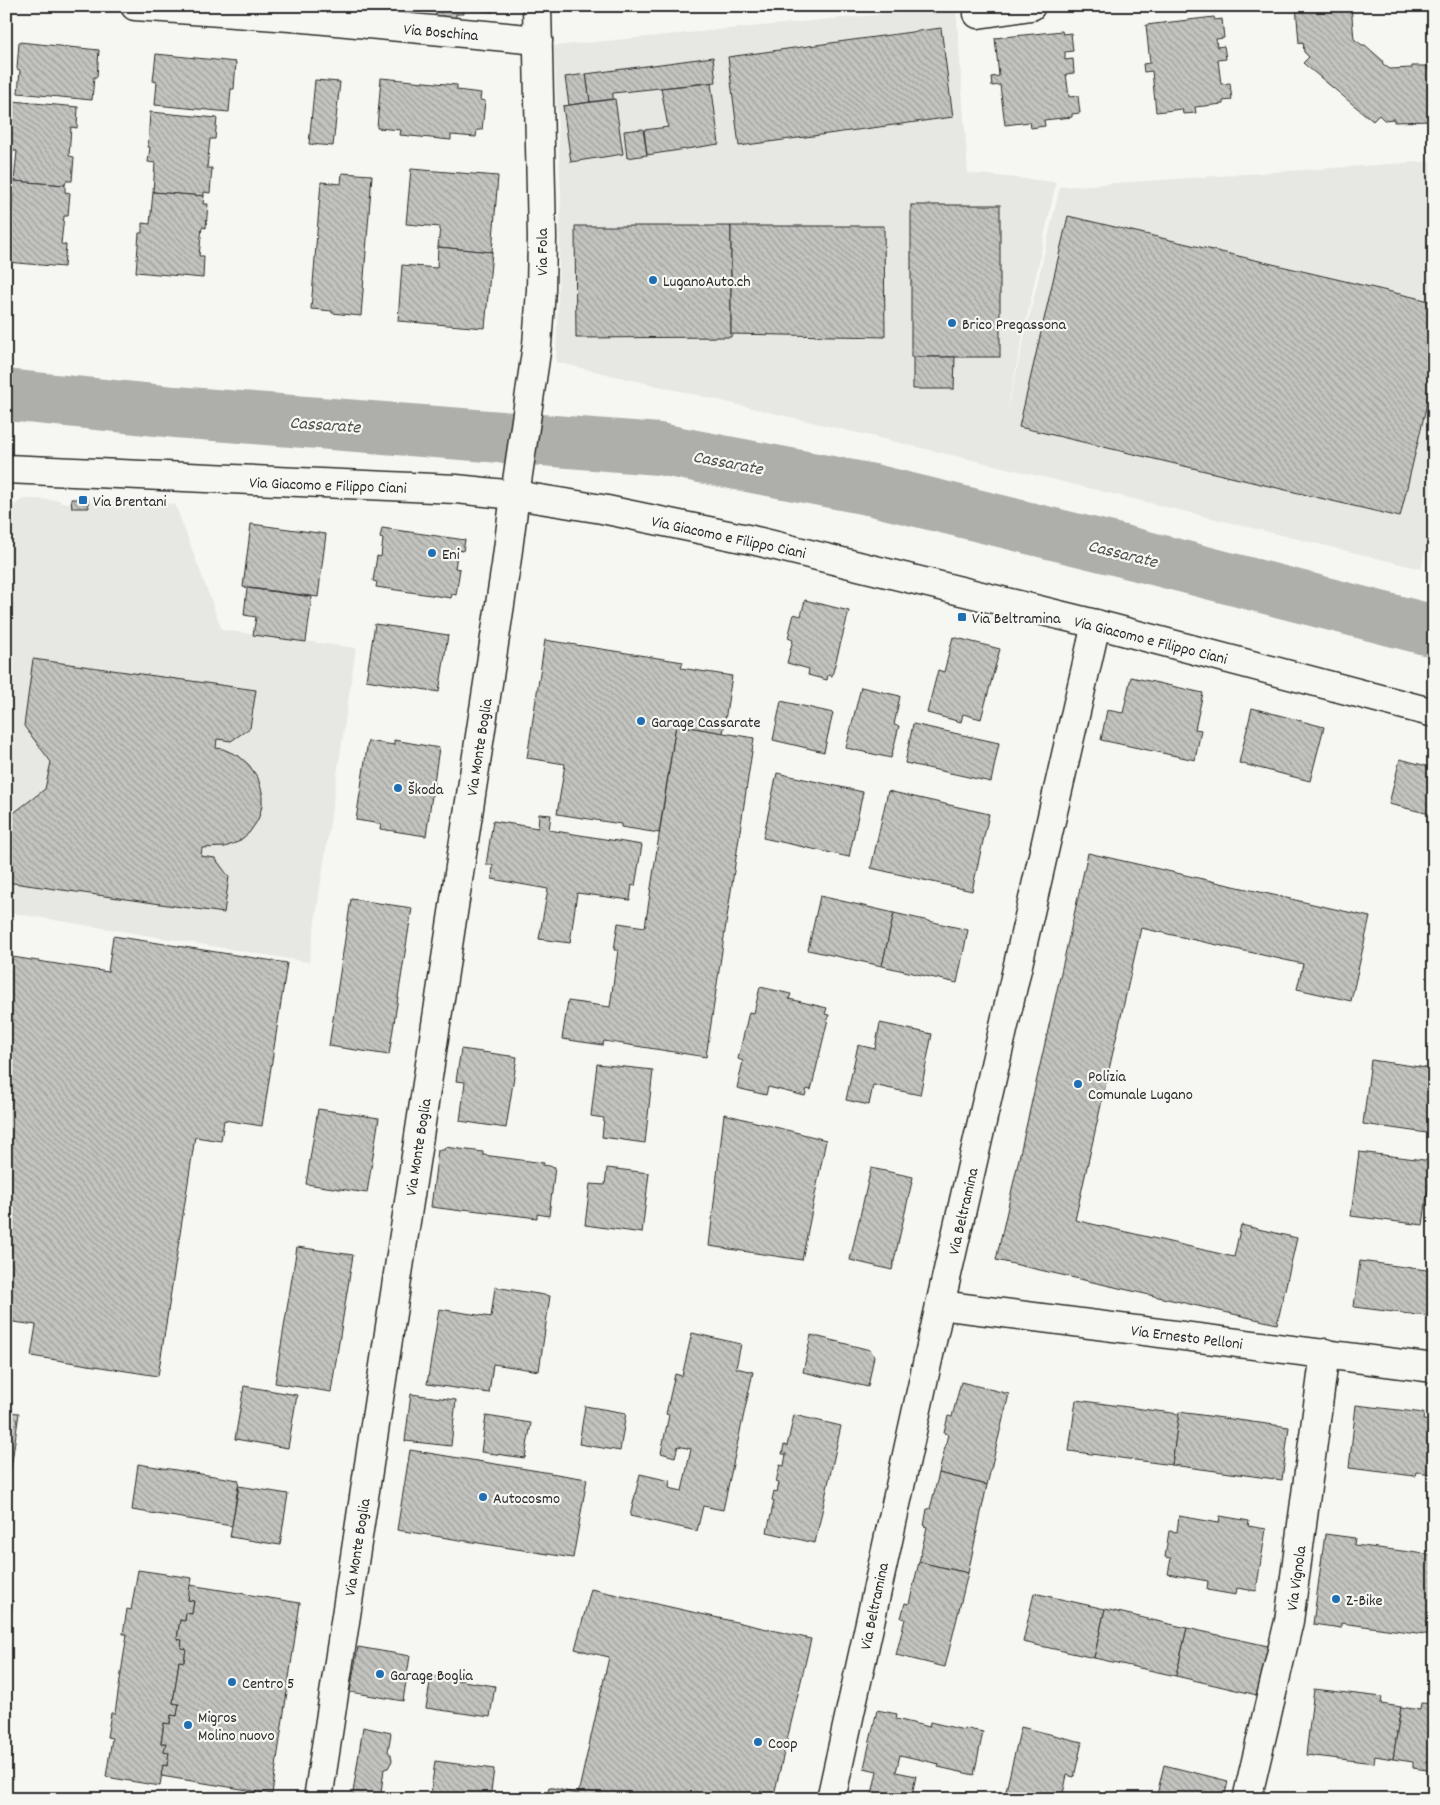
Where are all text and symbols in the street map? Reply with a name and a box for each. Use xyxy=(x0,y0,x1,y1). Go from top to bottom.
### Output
street label: Via Boschina xyxy=(403,19,480,48)
street label: Via Fola xyxy=(532,228,555,276)
place label: LuganoAuto.ch xyxy=(663,271,751,294)
marker: LuganoAuto.ch xyxy=(647,274,659,286)
place label: Brico Pregassona xyxy=(962,314,1066,337)
marker: Brico Pregassona xyxy=(946,317,958,329)
water label: Cassarate xyxy=(289,412,362,442)
water label: Cassarate xyxy=(690,445,766,484)
street label: Via Giacomo e Filippo Ciani xyxy=(249,472,407,501)
place label: Via Brentani xyxy=(93,491,167,514)
marker: Via Brentani xyxy=(77,494,89,506)
street label: Via Giacomo e Filippo Ciani xyxy=(649,511,808,566)
water label: Cassarate xyxy=(1085,535,1161,576)
place label: Eni xyxy=(442,544,460,567)
marker: Eni xyxy=(426,547,438,559)
place label: Via Beltramina xyxy=(972,608,1061,631)
marker: Via Beltramina xyxy=(956,611,968,623)
street label: Via Giacomo e Filippo Ciani xyxy=(1071,611,1230,672)
street label: Via Monte Boglia xyxy=(461,697,500,798)
place label: Garage Cassarate xyxy=(651,712,761,735)
marker: Garage Cassarate xyxy=(635,715,647,727)
place label: Škoda xyxy=(408,779,444,802)
marker: Škoda xyxy=(392,782,404,794)
place label: Polizia Comunale Lugano xyxy=(1088,1066,1193,1107)
marker: Polizia Comunale Lugano xyxy=(1072,1078,1084,1090)
street label: Via Monte Boglia xyxy=(400,1097,439,1198)
street label: Via Beltramina xyxy=(943,1165,986,1257)
street label: Via Ernesto Pelloni xyxy=(1130,1320,1244,1357)
place label: Autocosmo xyxy=(493,1488,560,1511)
marker: Autocosmo xyxy=(477,1491,489,1503)
street label: Via Monte Boglia xyxy=(339,1497,378,1598)
street label: Via Vignola xyxy=(1282,1544,1313,1612)
street label: Via Beltramina xyxy=(855,1560,896,1652)
place label: Z-Bike xyxy=(1346,1590,1383,1613)
marker: Z-Bike xyxy=(1330,1593,1342,1605)
place label: Garage Boglia xyxy=(390,1665,473,1688)
marker: Garage Boglia xyxy=(374,1668,386,1680)
place label: Centro 5 xyxy=(242,1673,294,1696)
marker: Centro 5 xyxy=(226,1676,238,1688)
place label: Migros Molino nuovo xyxy=(198,1707,275,1748)
marker: Migros Molino nuovo xyxy=(182,1719,194,1731)
place label: Coop xyxy=(768,1733,798,1756)
marker: Coop xyxy=(752,1736,764,1748)

